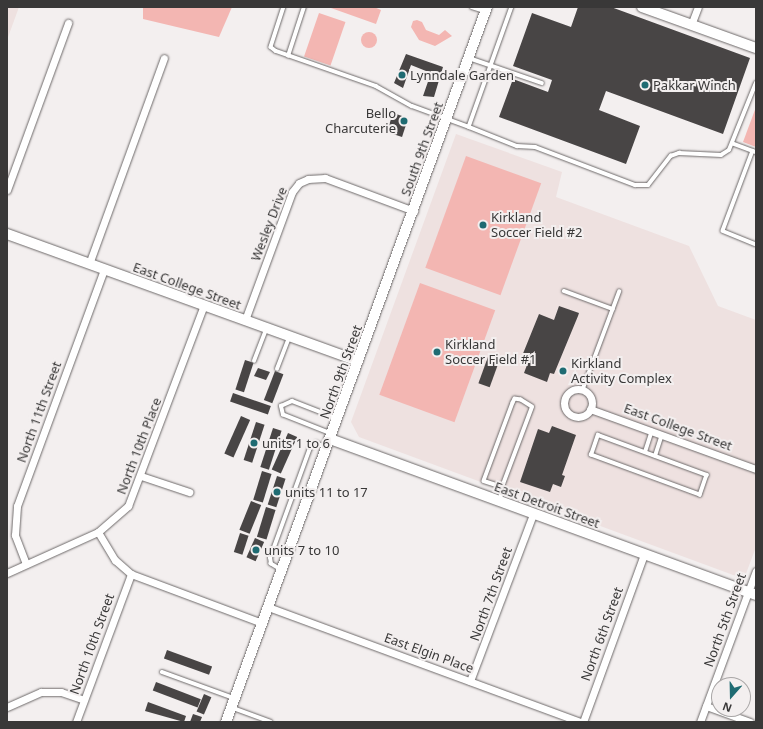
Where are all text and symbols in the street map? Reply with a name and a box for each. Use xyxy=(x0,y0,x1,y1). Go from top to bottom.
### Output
place label: Lynndale Garden xyxy=(410,67,514,83)
marker: Lynndale Garden xyxy=(397,70,407,80)
place label: Pakkar Winch xyxy=(653,77,736,93)
marker: Pakkar Winch xyxy=(640,80,650,90)
street label: South 9th Street xyxy=(398,100,446,198)
place label: Bello Charcuterie xyxy=(325,106,396,137)
marker: Bello Charcuterie xyxy=(399,116,409,126)
street label: Wesley Drive xyxy=(248,185,290,263)
place label: Kirkland Soccer Field #2 xyxy=(491,210,583,241)
marker: Kirkland Soccer Field #2 xyxy=(478,220,488,230)
street label: East College Street xyxy=(131,259,243,313)
street label: North 9th Street xyxy=(317,323,365,421)
place label: Kirkland Soccer Field #1 xyxy=(445,337,537,368)
marker: Kirkland Soccer Field #1 xyxy=(432,347,442,357)
place label: Kirkland Activity Complex xyxy=(571,356,672,387)
street label: North 11th Street xyxy=(13,359,65,465)
marker: Kirkland Activity Complex xyxy=(558,366,568,376)
street label: North 10th Place xyxy=(113,395,165,497)
street label: East College Street xyxy=(622,400,734,454)
place label: units 1 to 6 xyxy=(262,435,330,451)
marker: units 1 to 6 xyxy=(249,438,259,448)
street label: East Detroit Street xyxy=(492,479,602,531)
place label: units 11 to 17 xyxy=(285,484,368,500)
marker: units 11 to 17 xyxy=(272,487,282,497)
place label: units 7 to 10 xyxy=(264,542,339,558)
marker: units 7 to 10 xyxy=(251,545,261,555)
street label: North 7th Street xyxy=(467,545,515,643)
street label: North 5th Street xyxy=(701,571,749,669)
street label: North 6th Street xyxy=(578,585,626,683)
street label: North 10th Street xyxy=(66,591,118,697)
street label: East Elgin Place xyxy=(382,630,476,676)
north arrow xyxy=(711,677,751,717)
text: N xyxy=(720,699,734,716)

